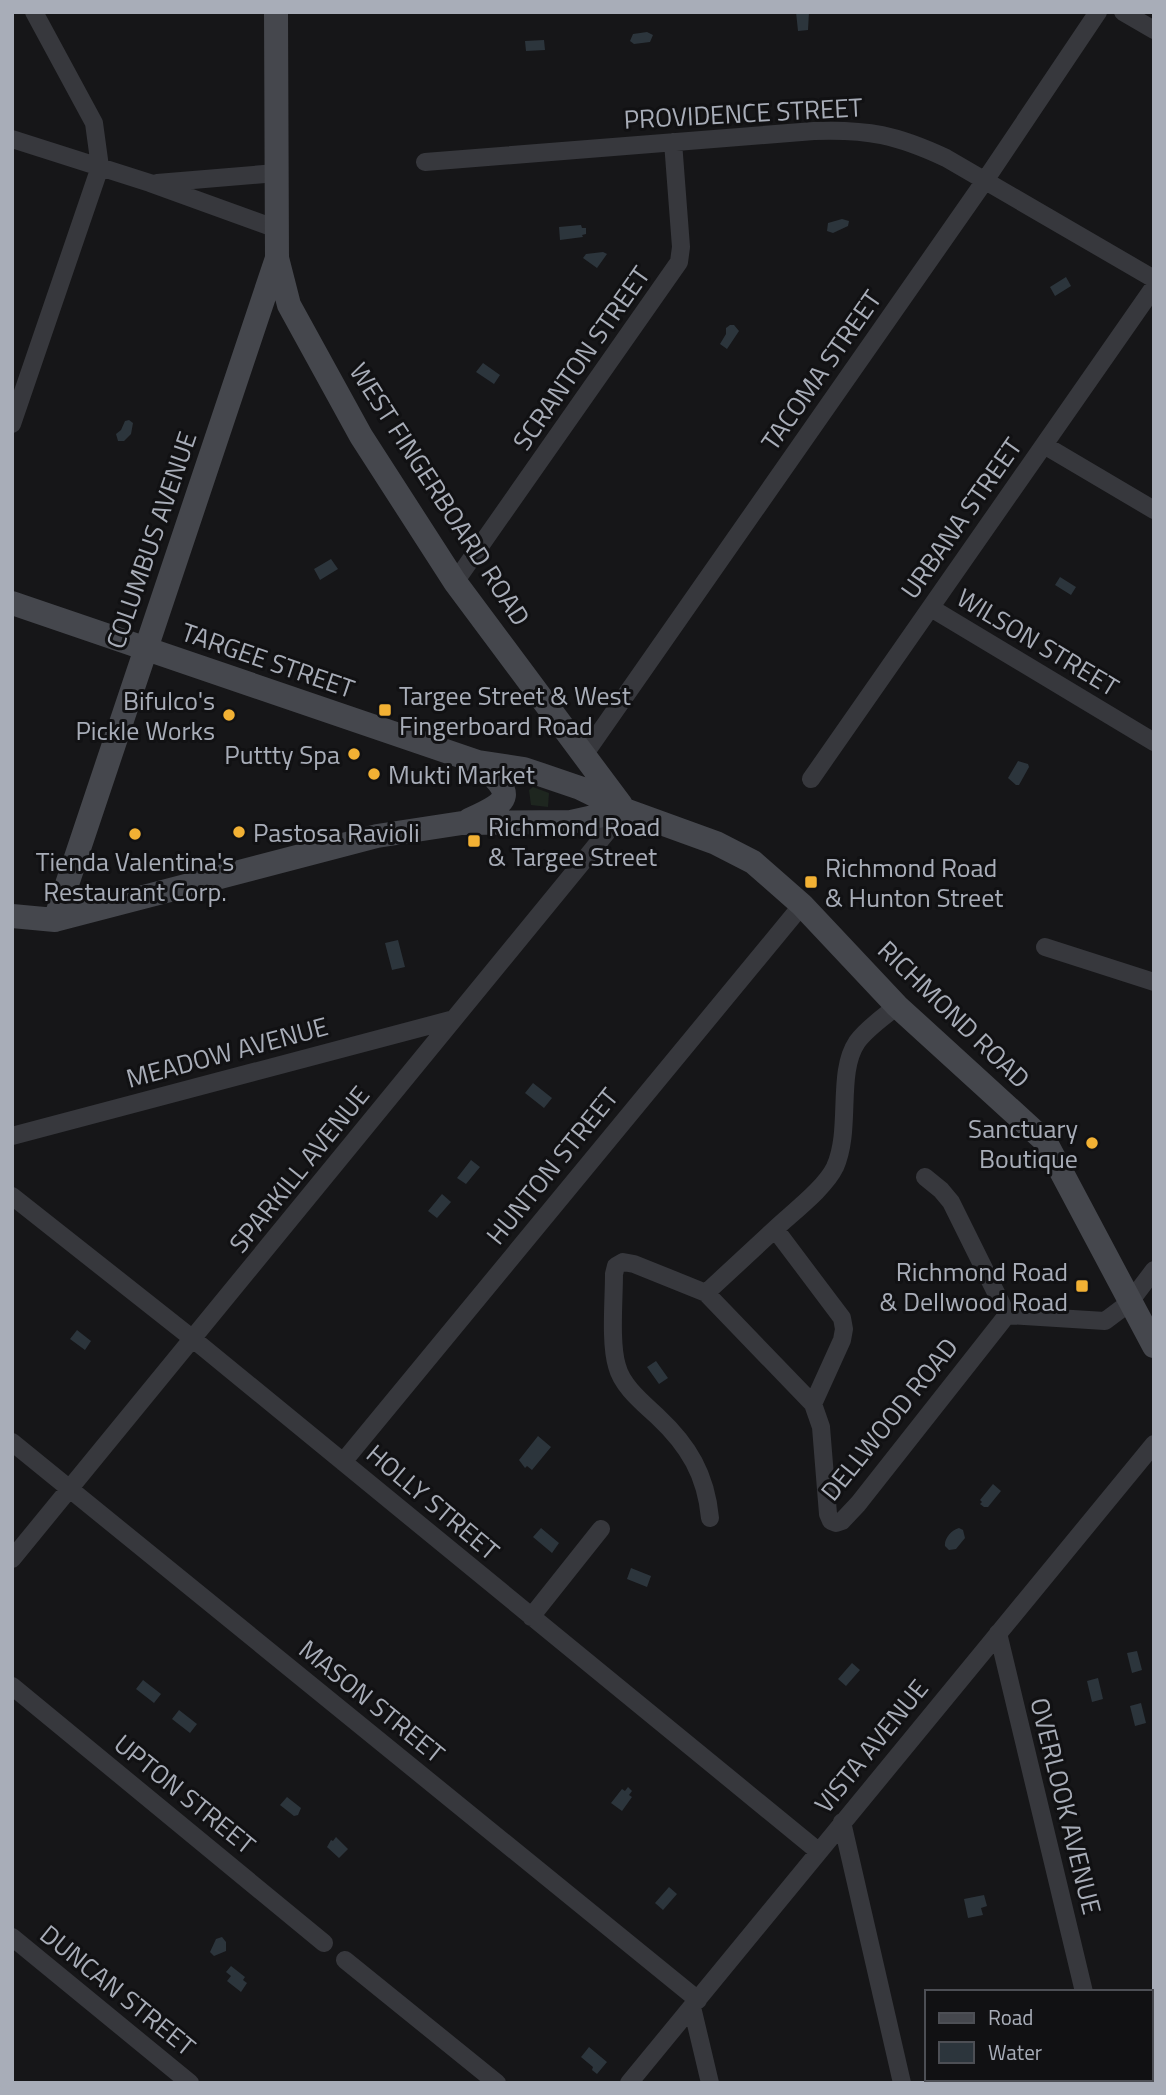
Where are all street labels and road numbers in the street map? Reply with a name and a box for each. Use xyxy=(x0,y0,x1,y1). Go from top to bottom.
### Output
street label: PROVIDENCE STREET xyxy=(623,87,864,139)
street label: SCRANTON STREET xyxy=(503,258,659,458)
street label: TACOMA STREET xyxy=(751,282,891,458)
street label: WEST FINGERBOARD ROAD xyxy=(340,355,540,633)
street label: COLUMBUS AVENUE xyxy=(96,426,206,654)
street label: URBANA STREET xyxy=(891,429,1031,607)
street label: WILSON STREET xyxy=(950,578,1127,706)
street label: TARGEE STREET xyxy=(176,612,360,708)
street label: RICHMOND ROAD xyxy=(869,931,1039,1097)
street label: MEADOW AVENUE xyxy=(122,1006,332,1098)
street label: SPARKILL AVENUE xyxy=(219,1077,379,1261)
street label: HUNTON STREET xyxy=(477,1079,628,1253)
street label: DELLWOOD ROAD xyxy=(811,1329,967,1509)
street label: HOLLY STREET xyxy=(358,1435,508,1570)
street label: MASON STREET xyxy=(291,1630,454,1772)
street label: VISTA AVENUE xyxy=(805,1671,937,1821)
street label: OVERLOOK AVENUE xyxy=(1020,1694,1112,1918)
street label: UPTON STREET xyxy=(106,1725,264,1863)
street label: DUNCAN STREET xyxy=(32,1915,204,2065)

